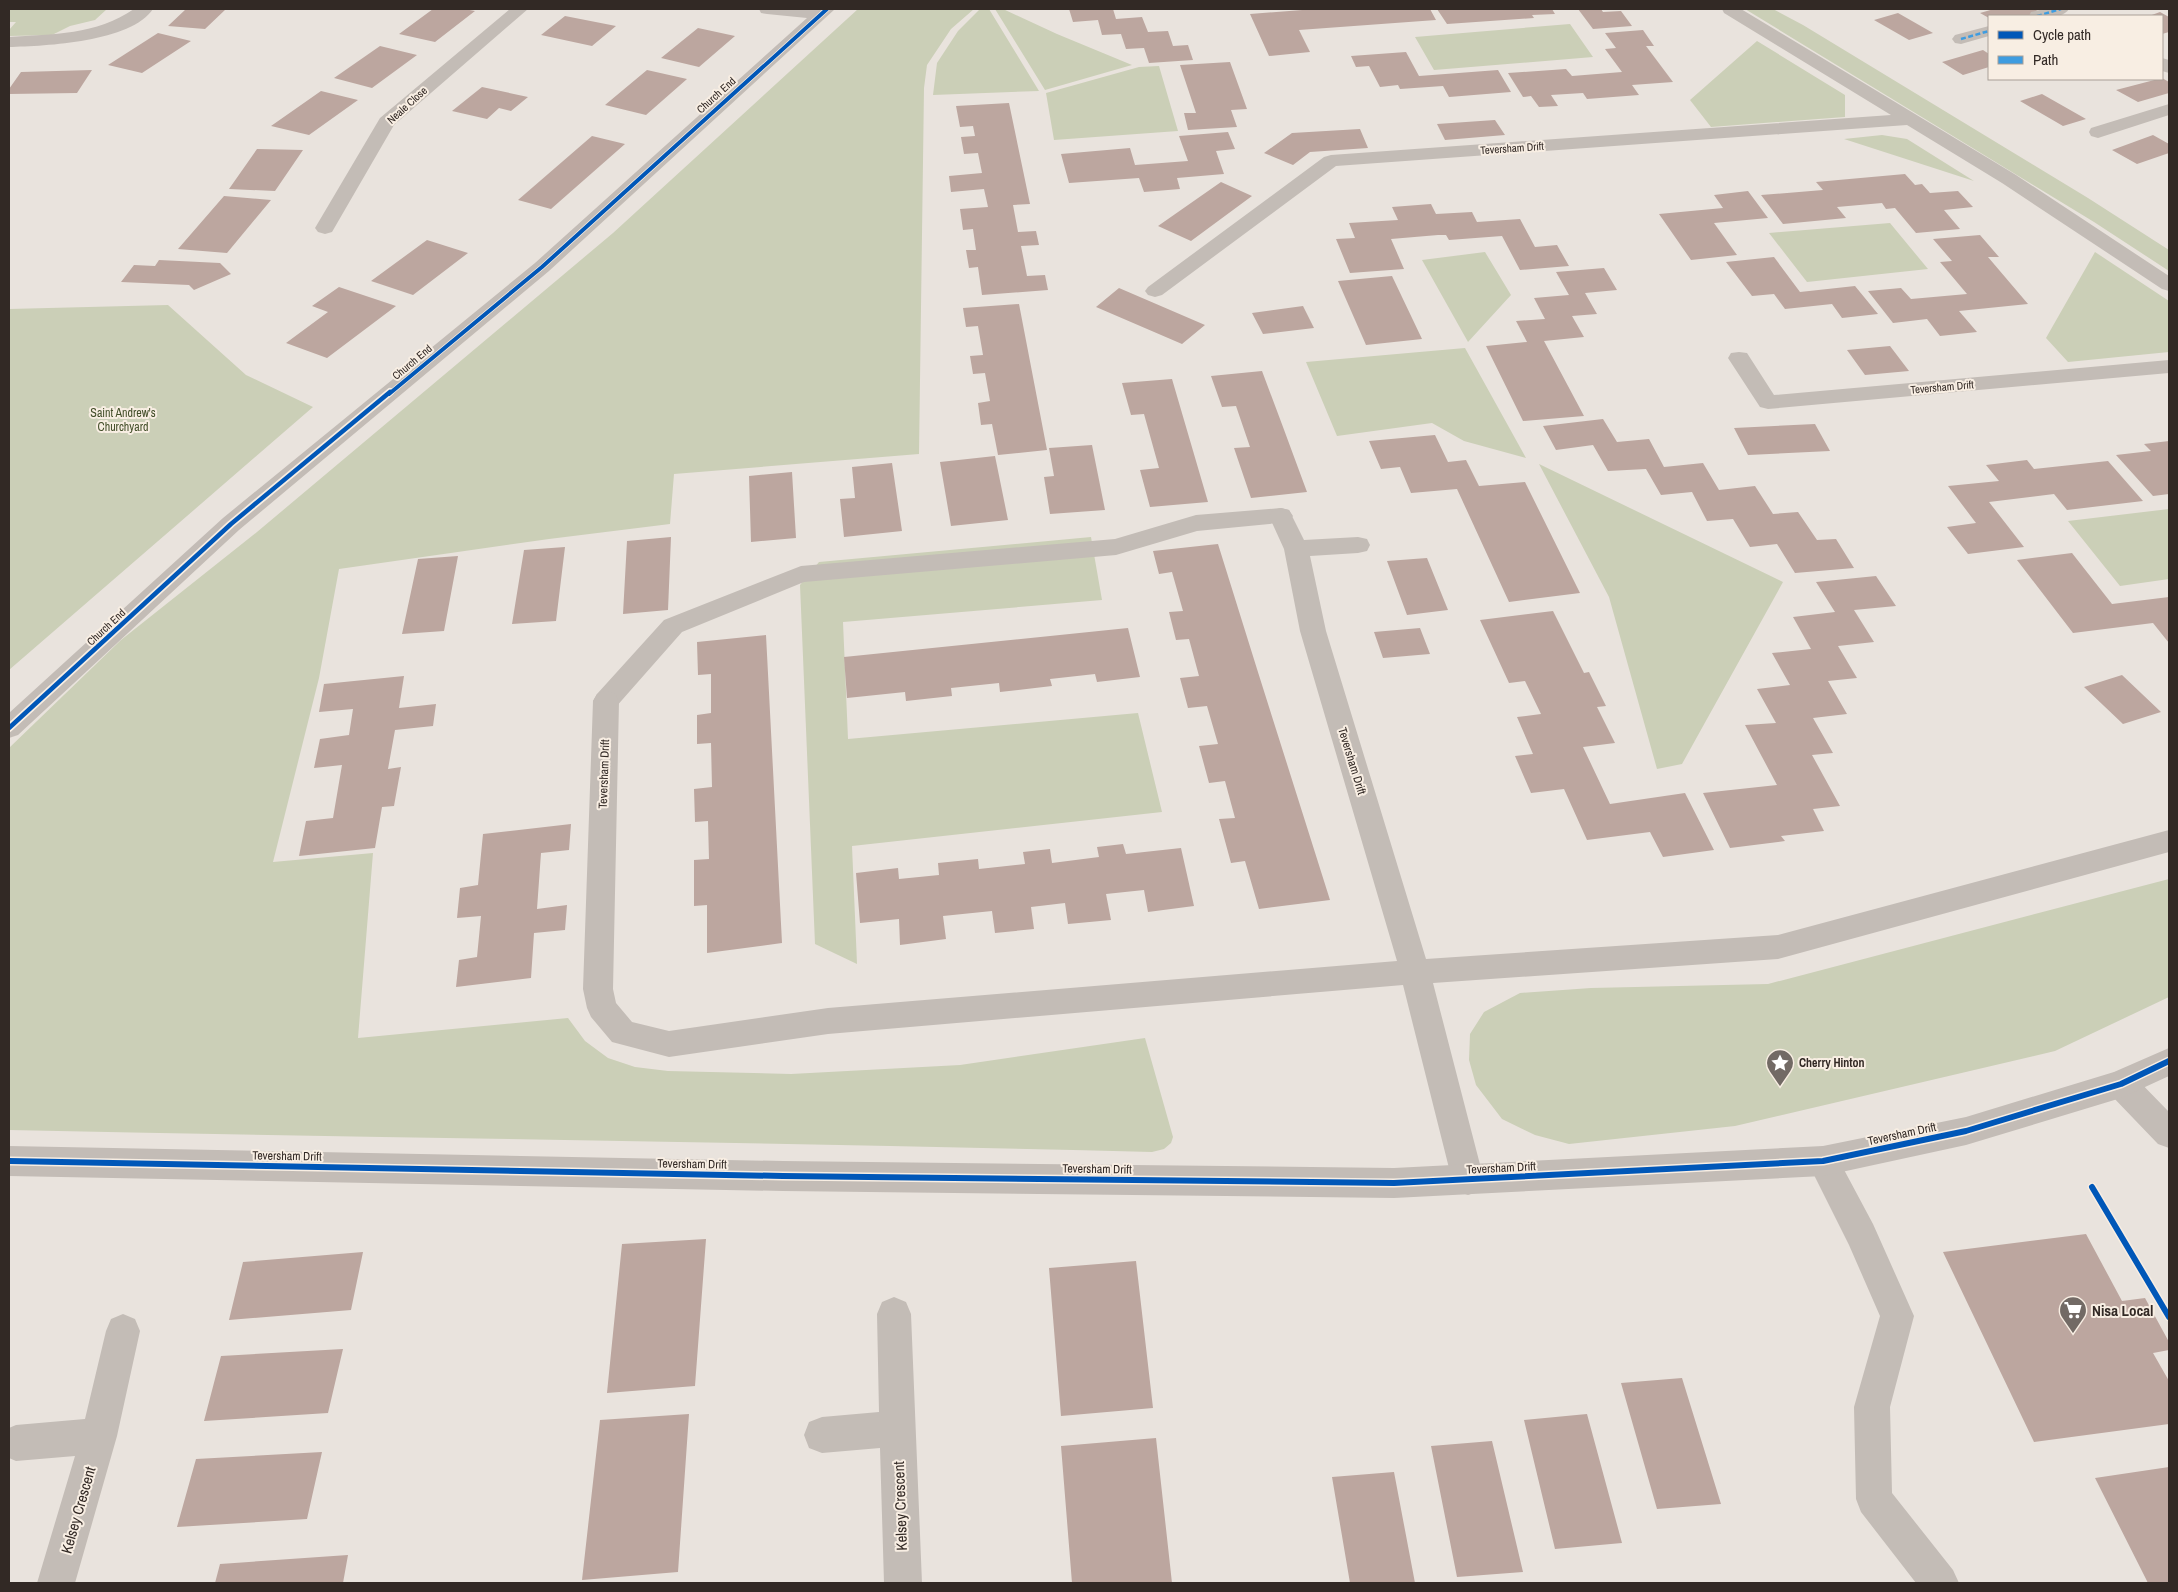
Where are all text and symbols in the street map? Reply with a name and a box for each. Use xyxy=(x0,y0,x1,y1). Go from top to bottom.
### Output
legend xyxy=(1988,15,2163,80)
text: Cycle path xyxy=(2033,24,2091,45)
text: Path xyxy=(2033,49,2058,70)
street label: Church End xyxy=(694,74,738,116)
street label: Neale Close xyxy=(384,83,430,127)
street label: Teversham Drift xyxy=(1480,139,1545,157)
street label: Church End xyxy=(389,341,435,383)
street label: Teversham Drift xyxy=(1910,377,1975,397)
park label: Saint Andrew's Churchyard xyxy=(90,405,156,435)
street label: Church End xyxy=(84,606,128,648)
street label: Teversham Drift xyxy=(1334,725,1370,797)
street label: Teversham Drift xyxy=(595,739,613,809)
place icon: Cherry Hinton xyxy=(1765,1048,1795,1087)
place label: Cherry Hinton xyxy=(1799,1055,1865,1071)
street label: Teversham Drift xyxy=(1866,1119,1938,1149)
street label: Teversham Drift xyxy=(252,1147,322,1165)
street label: Teversham Drift xyxy=(657,1155,727,1173)
street label: Teversham Drift xyxy=(1466,1158,1536,1178)
street label: Teversham Drift xyxy=(1062,1160,1132,1178)
supermarket icon: Nisa Local xyxy=(2058,1295,2088,1334)
place label: Nisa Local xyxy=(2092,1300,2154,1321)
street label: Kelsey Crescent xyxy=(888,1460,912,1551)
street label: Kelsey Crescent xyxy=(56,1464,101,1556)

